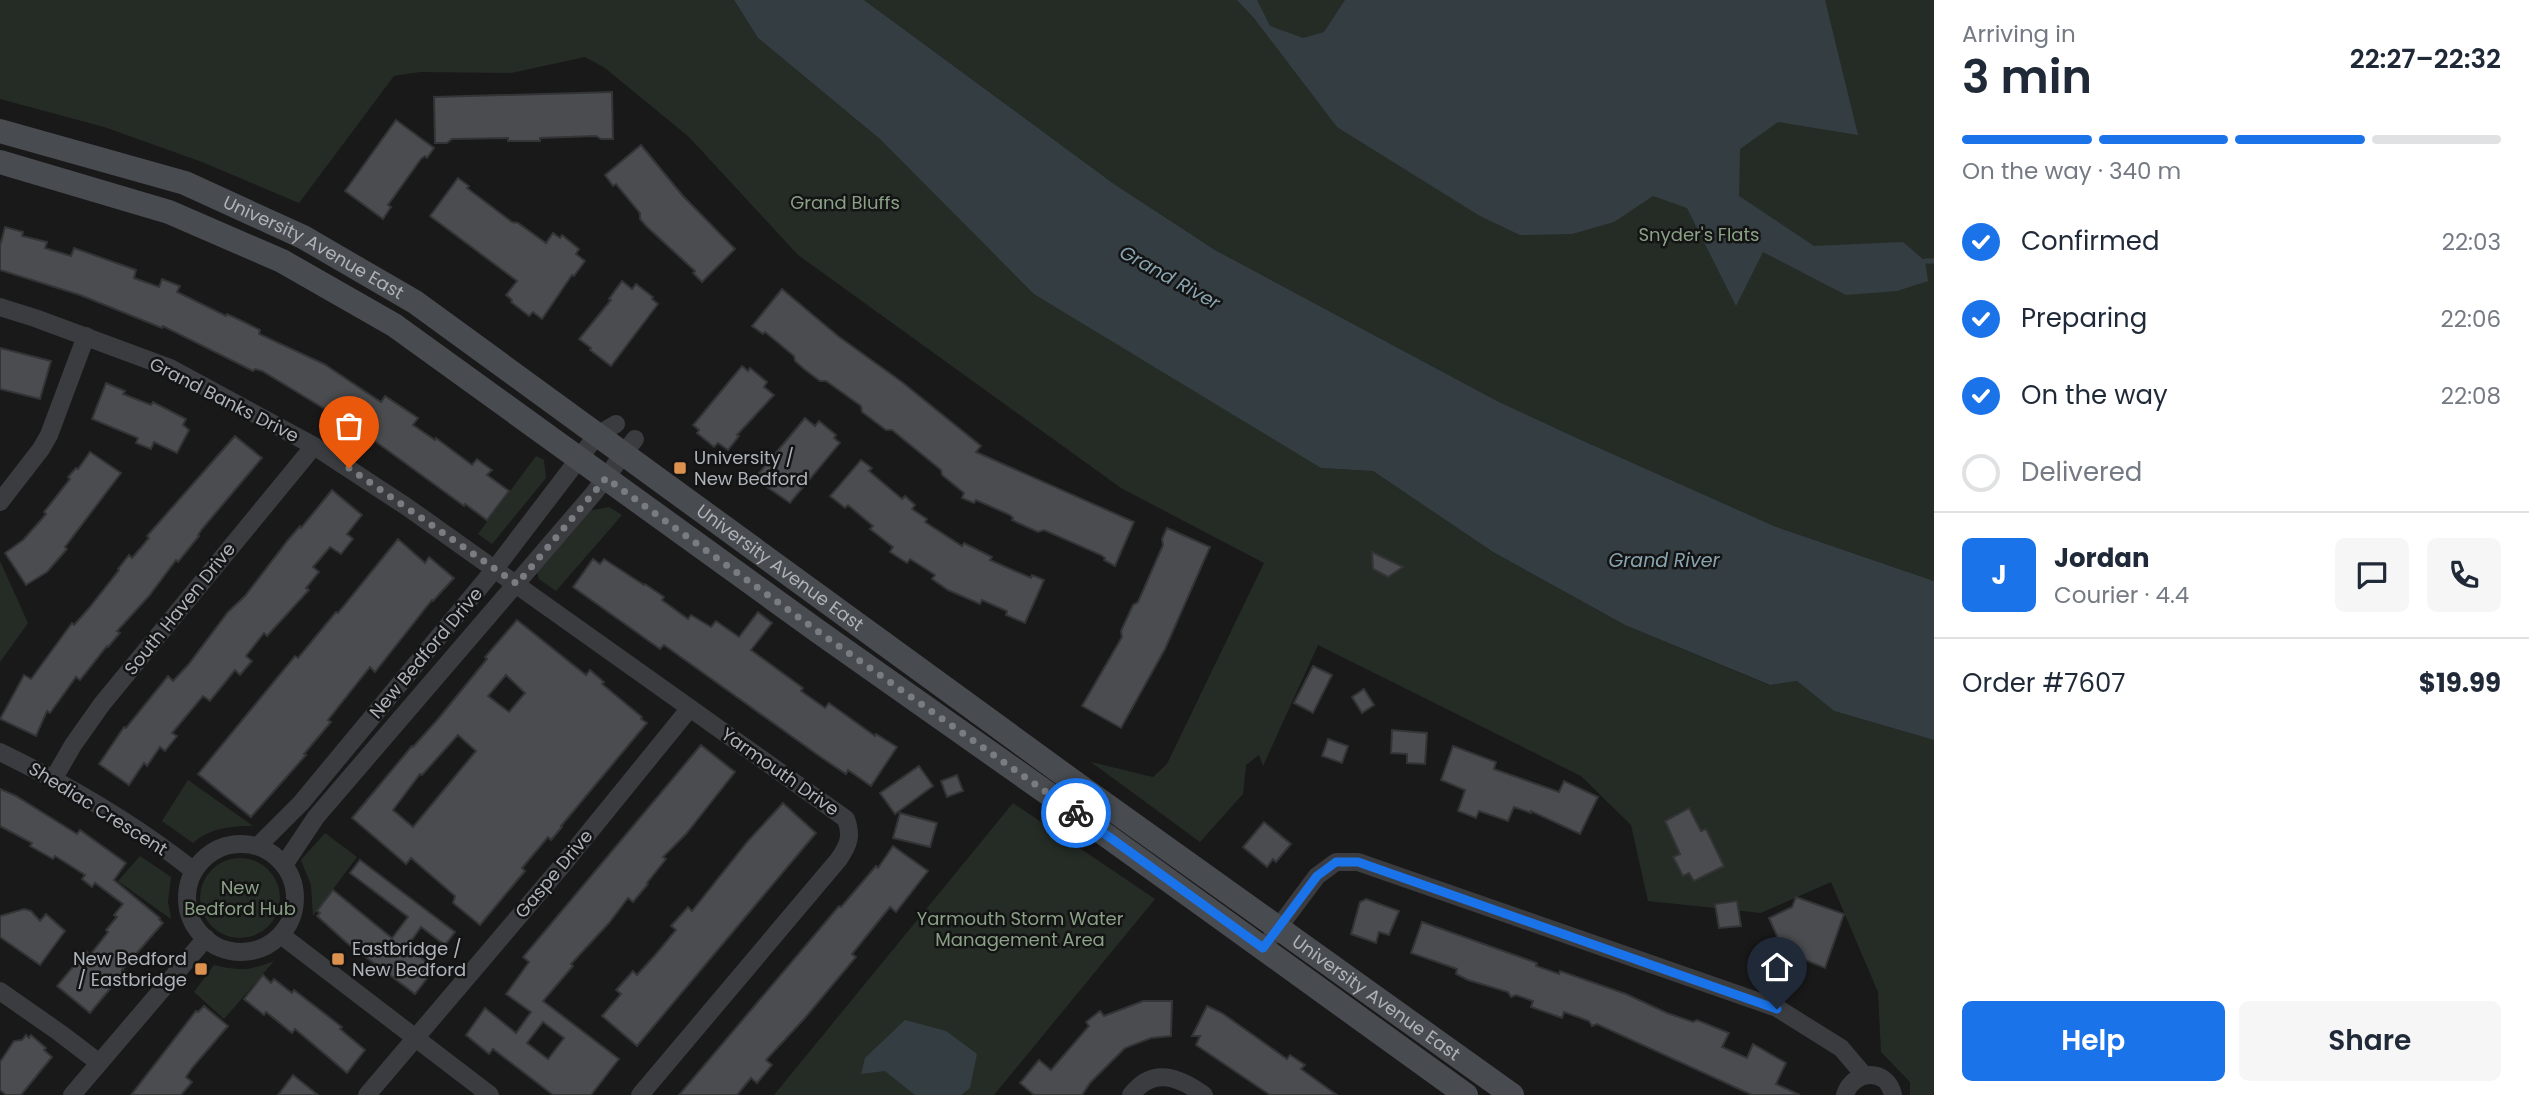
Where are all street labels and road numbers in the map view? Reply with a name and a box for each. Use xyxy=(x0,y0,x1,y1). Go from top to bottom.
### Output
street label: University Avenue East xyxy=(219,189,409,305)
street label: Grand Banks Drive xyxy=(145,351,303,448)
street label: University Avenue East xyxy=(692,498,869,637)
street label: South Haven Drive xyxy=(118,537,241,680)
street label: New Bedford Drive xyxy=(363,582,488,724)
street label: Yarmouth Drive xyxy=(716,721,844,822)
street label: Shediac Crescent xyxy=(24,756,172,861)
street label: Gaspe Drive xyxy=(509,824,598,923)
street label: University Avenue East xyxy=(1287,929,1466,1066)

